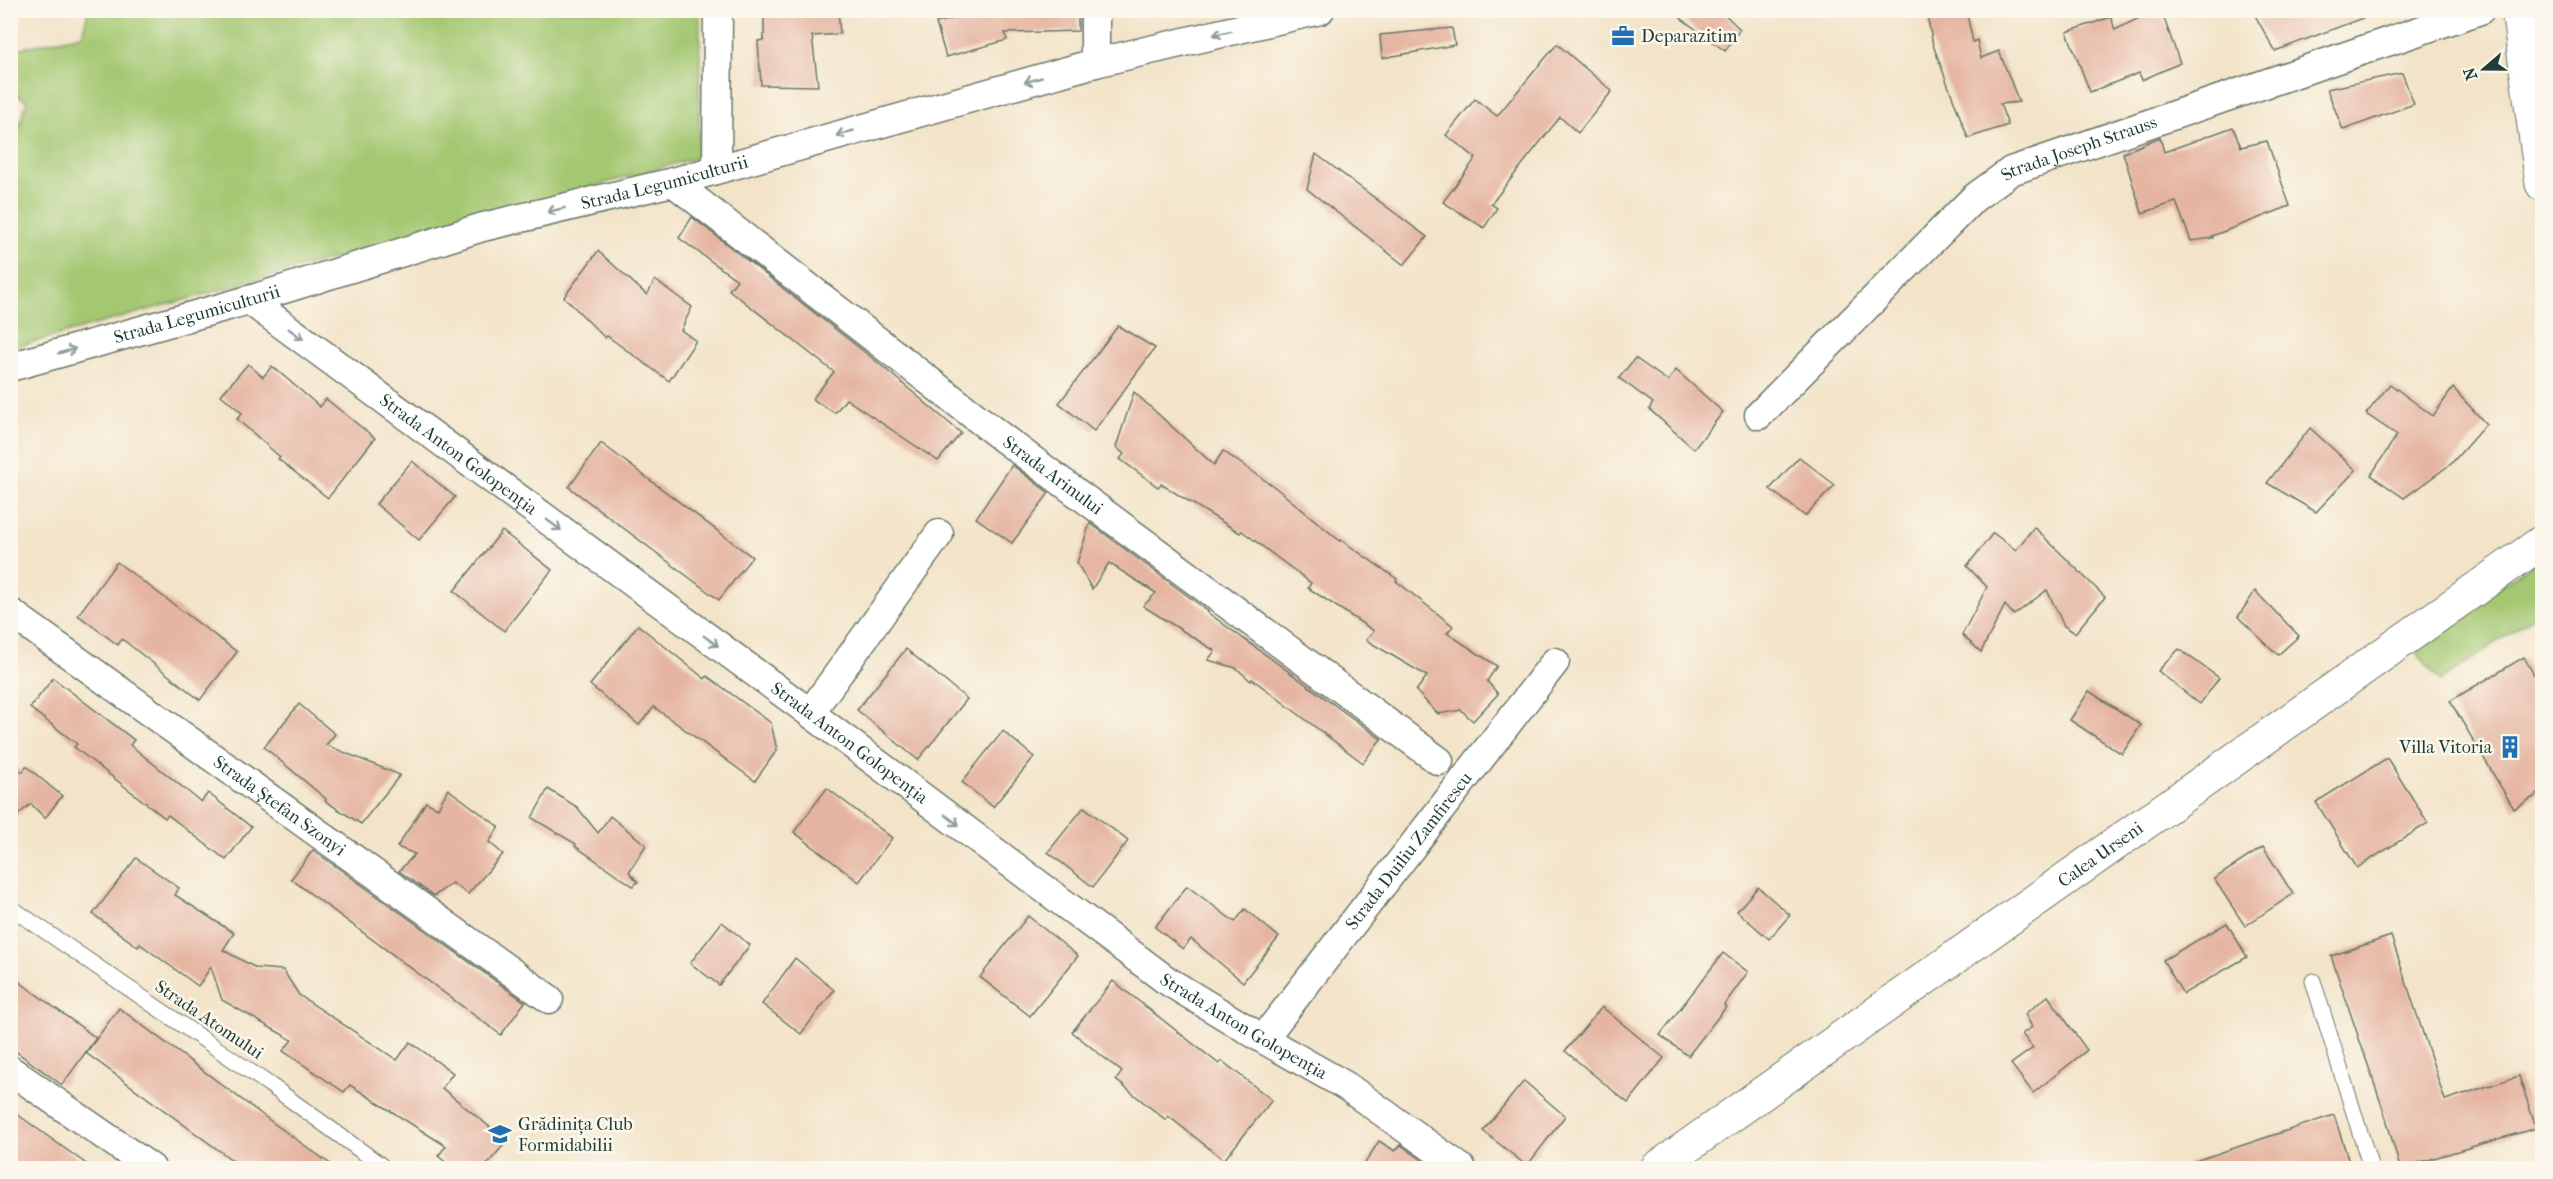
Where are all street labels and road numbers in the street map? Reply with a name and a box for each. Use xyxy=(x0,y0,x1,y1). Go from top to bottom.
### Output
street label: Strada Joseph Strauss xyxy=(1997,111,2160,185)
street label: Strada Legumiculturii xyxy=(579,151,751,214)
street label: Strada Legumiculturii xyxy=(111,280,283,348)
street label: Strada Anton Golopenția xyxy=(375,389,542,519)
street label: Strada Arinului xyxy=(999,431,1108,520)
street label: Strada Anton Golopenția xyxy=(767,677,933,809)
street label: Strada Ștefan Szonyi xyxy=(209,751,351,861)
street label: Strada Duiliu Zamfirescu xyxy=(1341,768,1476,934)
street label: Calea Urseni xyxy=(2054,817,2147,892)
street label: Strada Anton Golopenția xyxy=(1156,969,1331,1084)
street label: Strada Atomului xyxy=(151,976,268,1064)

